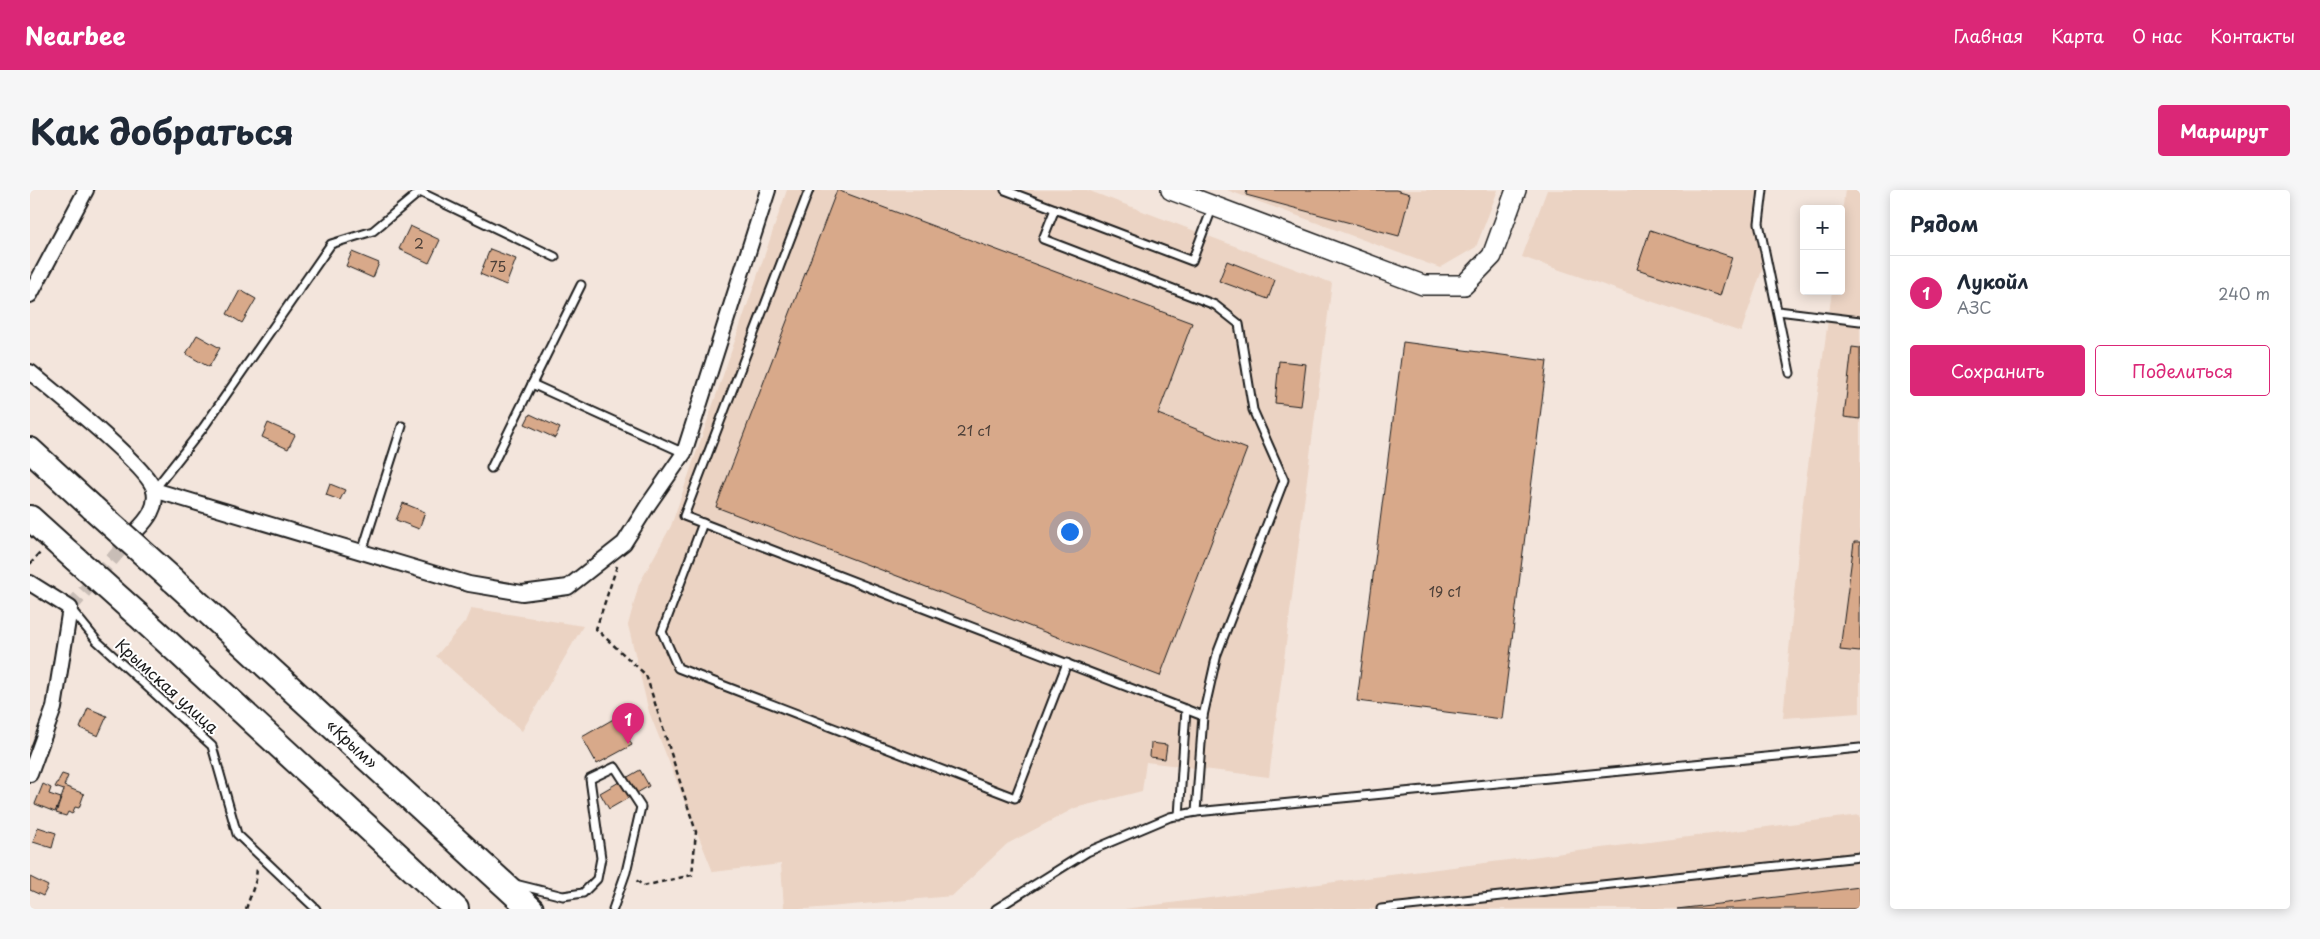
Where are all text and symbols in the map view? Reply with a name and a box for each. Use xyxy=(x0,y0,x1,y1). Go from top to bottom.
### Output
text: Nearbee xyxy=(25,17,126,53)
text: Главная xyxy=(1954,22,2023,49)
text: Карта xyxy=(2051,22,2104,49)
text: О нас xyxy=(2132,22,2182,49)
text: Контакты xyxy=(2210,22,2295,49)
text: Как добраться xyxy=(30,104,294,157)
button: Маршрут xyxy=(2158,105,2290,156)
map controls xyxy=(1800,205,1845,295)
button: + xyxy=(1800,205,1845,250)
text: Рядом xyxy=(1910,207,1978,239)
house number: 2 xyxy=(414,233,424,254)
button: − xyxy=(1800,250,1845,295)
house number: 75 xyxy=(490,256,506,277)
text: Лукойл xyxy=(1957,267,2028,295)
text: 1 xyxy=(1922,281,1930,305)
text: 240 m xyxy=(2218,281,2270,305)
text: АЗС xyxy=(1957,295,1992,319)
button: Сохранить xyxy=(1910,345,2085,396)
button: Поделиться xyxy=(2095,345,2270,396)
house number: 21 с1 xyxy=(957,420,991,441)
your location xyxy=(1057,519,1083,545)
house number: 19 с1 xyxy=(1429,581,1461,602)
street label: Крымская улица xyxy=(111,632,225,738)
pin: 1 xyxy=(612,703,644,744)
street label: «Крым» xyxy=(321,713,384,774)

